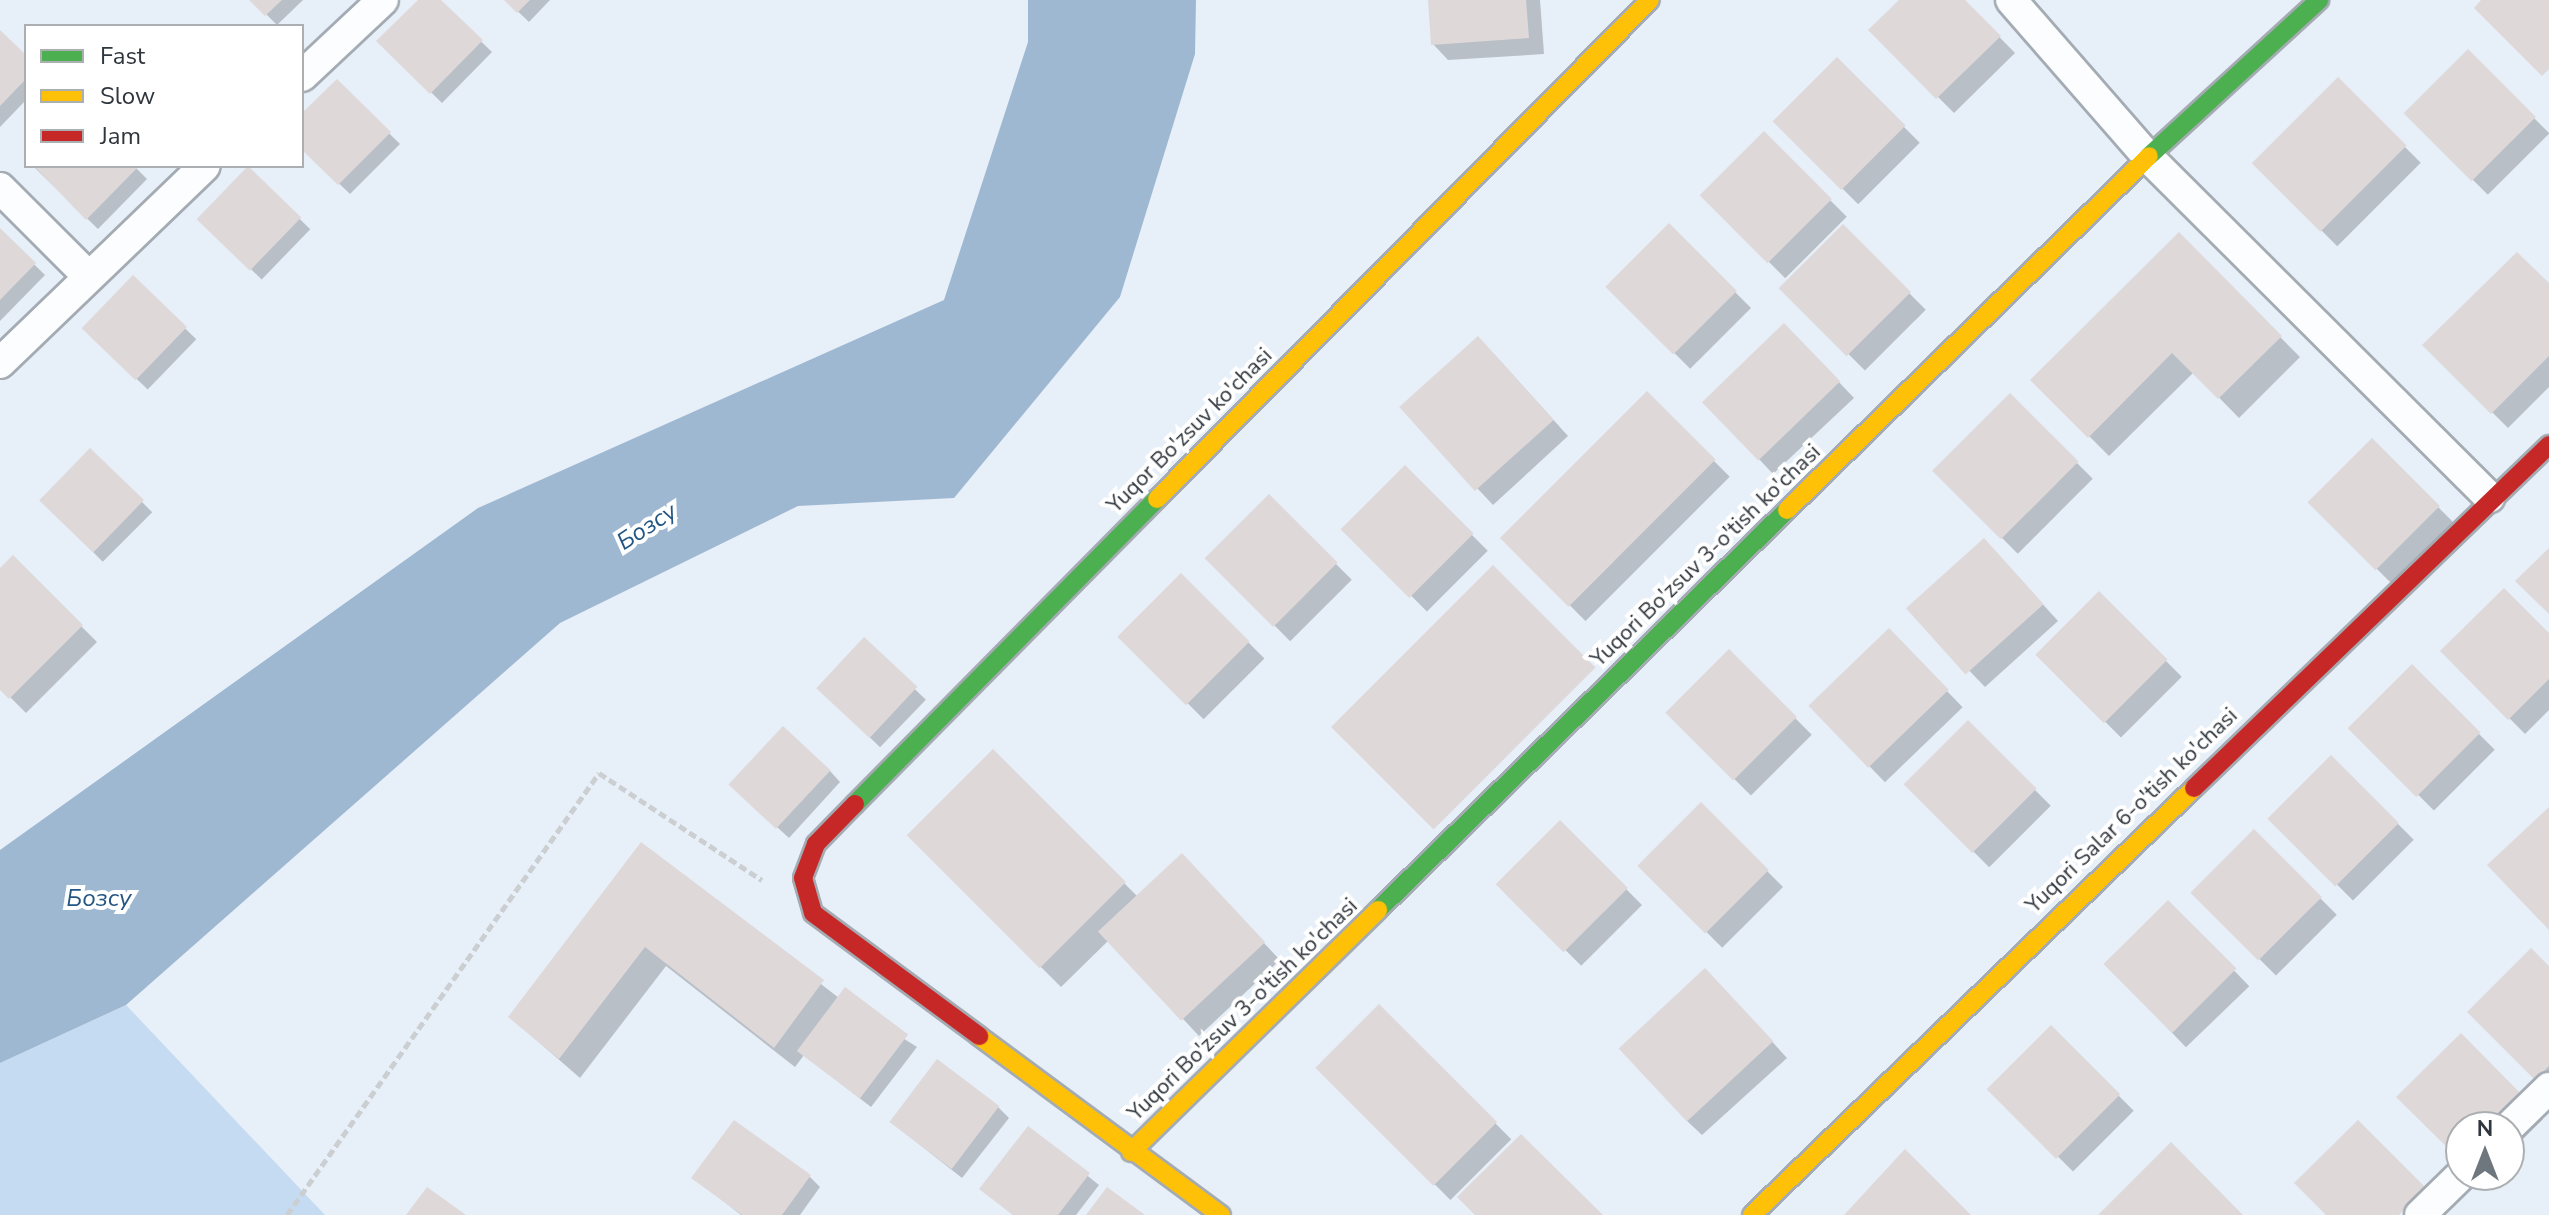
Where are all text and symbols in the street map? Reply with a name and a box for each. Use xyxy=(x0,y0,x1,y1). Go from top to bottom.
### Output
legend xyxy=(24,24,304,168)
text: Fast xyxy=(100,40,145,72)
text: Slow xyxy=(100,80,155,112)
text: Jam xyxy=(100,120,141,152)
street label: Yuqor Bo'zsuv ko'chasi xyxy=(1102,343,1278,519)
street label: Yuqori Bo'zsuv 3-o'tish ko'chasi xyxy=(1586,439,1826,673)
water label: Бозсу xyxy=(612,497,682,557)
street label: Yuqori Salar 6-o'tish ko'chasi xyxy=(2021,703,2243,919)
water label: Бозсу xyxy=(66,885,132,913)
street label: Yuqori Bo'zsuv 3-o'tish ko'chasi xyxy=(1123,893,1363,1127)
north arrow xyxy=(2445,1111,2525,1191)
text: N xyxy=(2477,1114,2493,1144)

